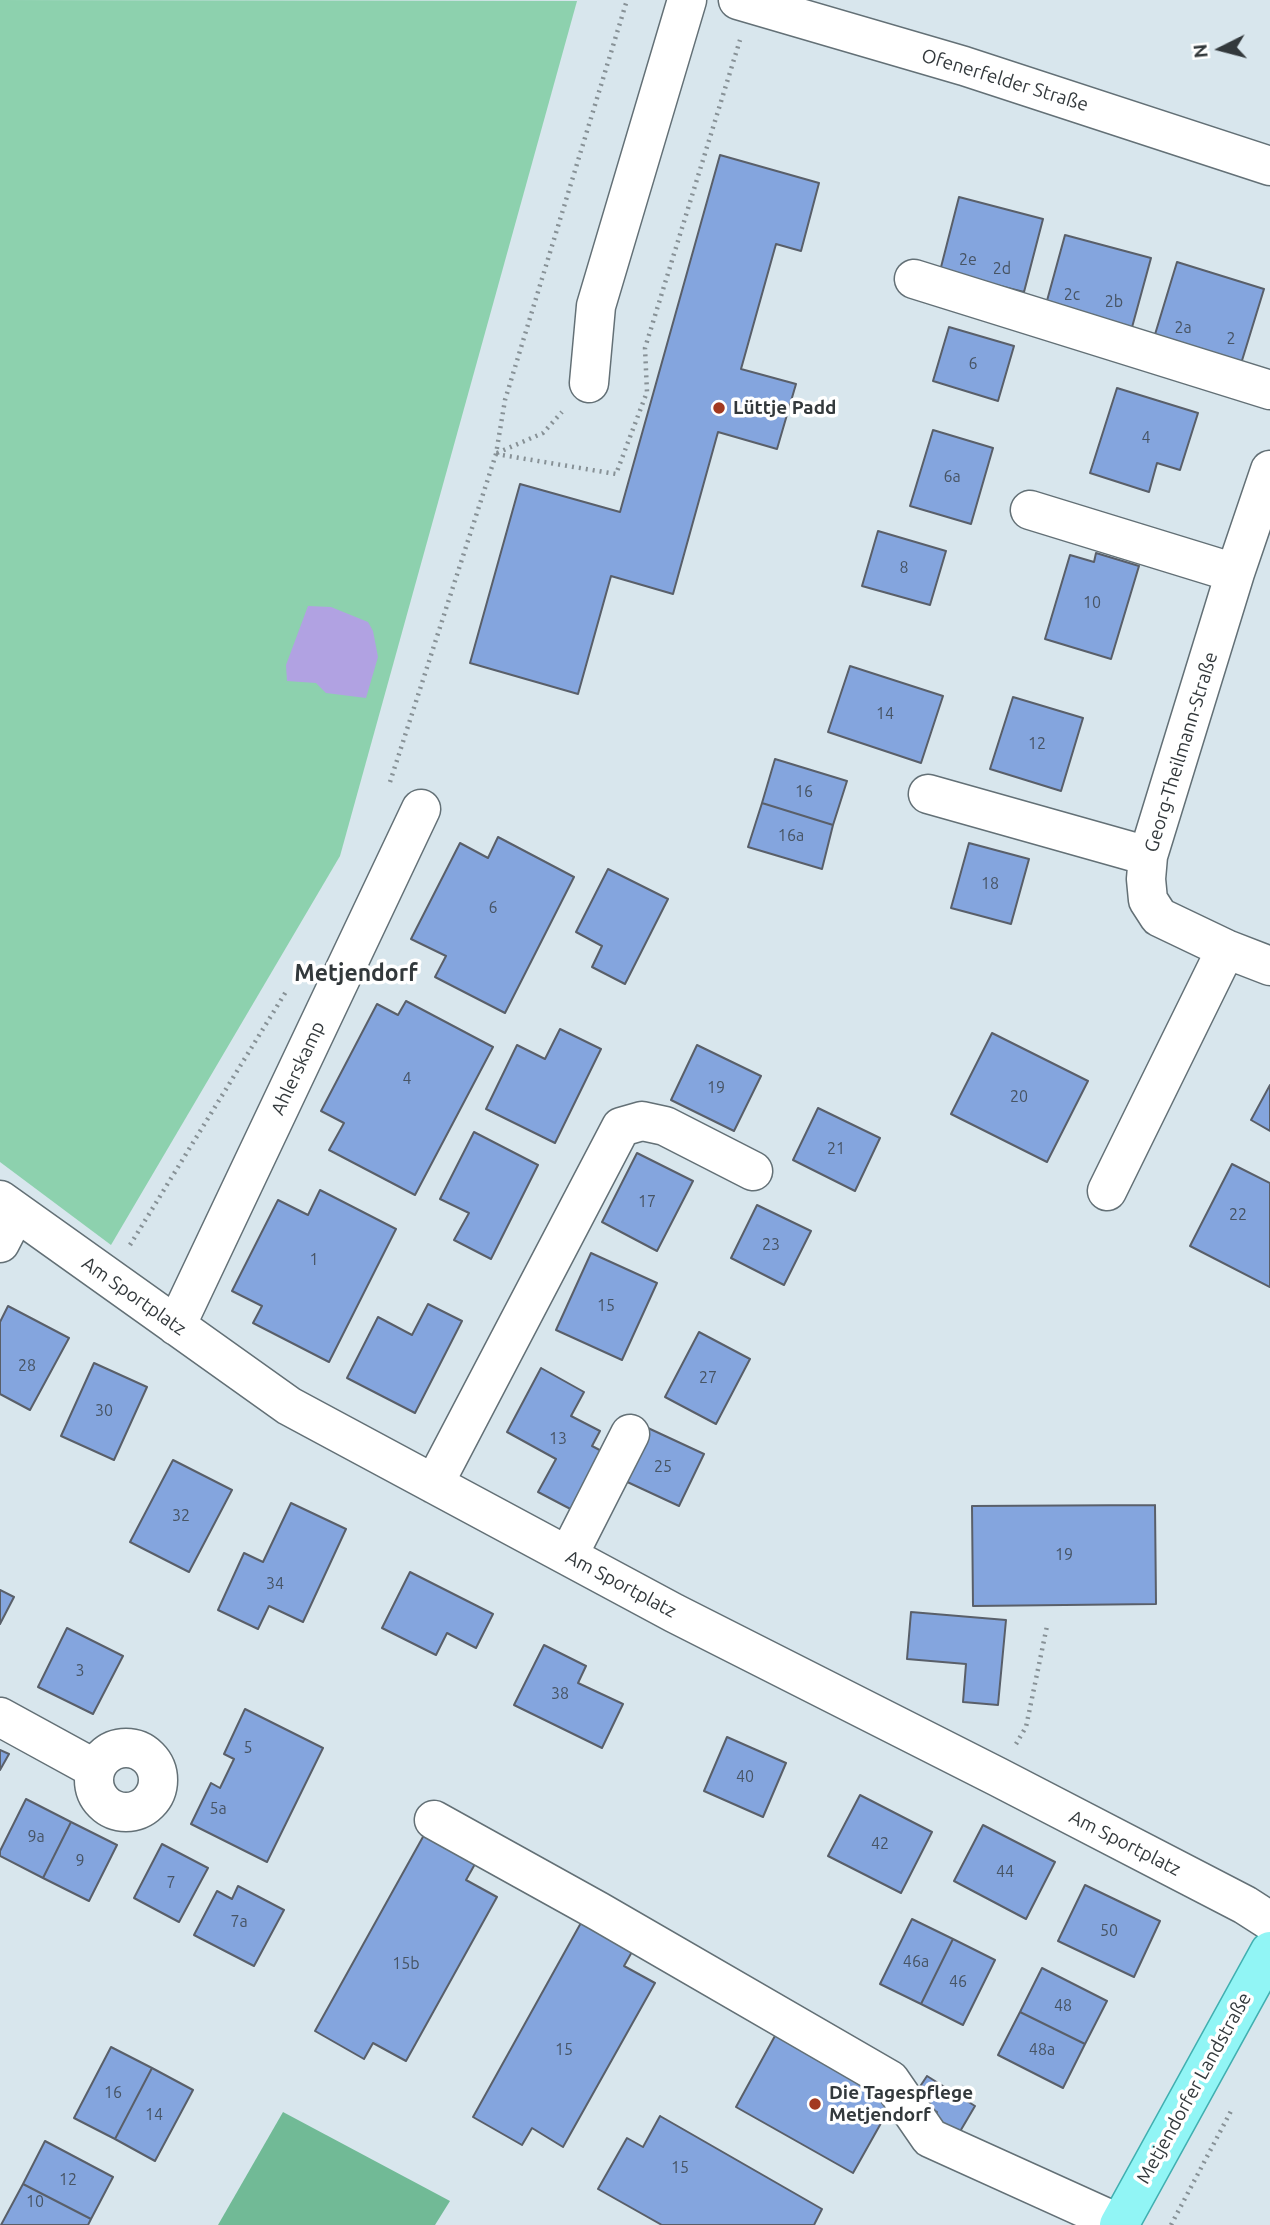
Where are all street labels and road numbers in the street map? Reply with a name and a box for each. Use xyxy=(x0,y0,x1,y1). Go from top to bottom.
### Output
street label: Ofenerfelder Straße xyxy=(919,44,1091,116)
street label: Georg-Theilmann-Straße xyxy=(1140,649,1222,855)
street label: Ahlerskamp xyxy=(266,1017,330,1119)
street label: Am Sportplatz xyxy=(77,1252,191,1340)
street label: Am Sportplatz xyxy=(562,1545,680,1623)
street label: Am Sportplatz xyxy=(1065,1805,1185,1881)
street label: Metjendorfer Landstraße xyxy=(1132,1988,1256,2188)

